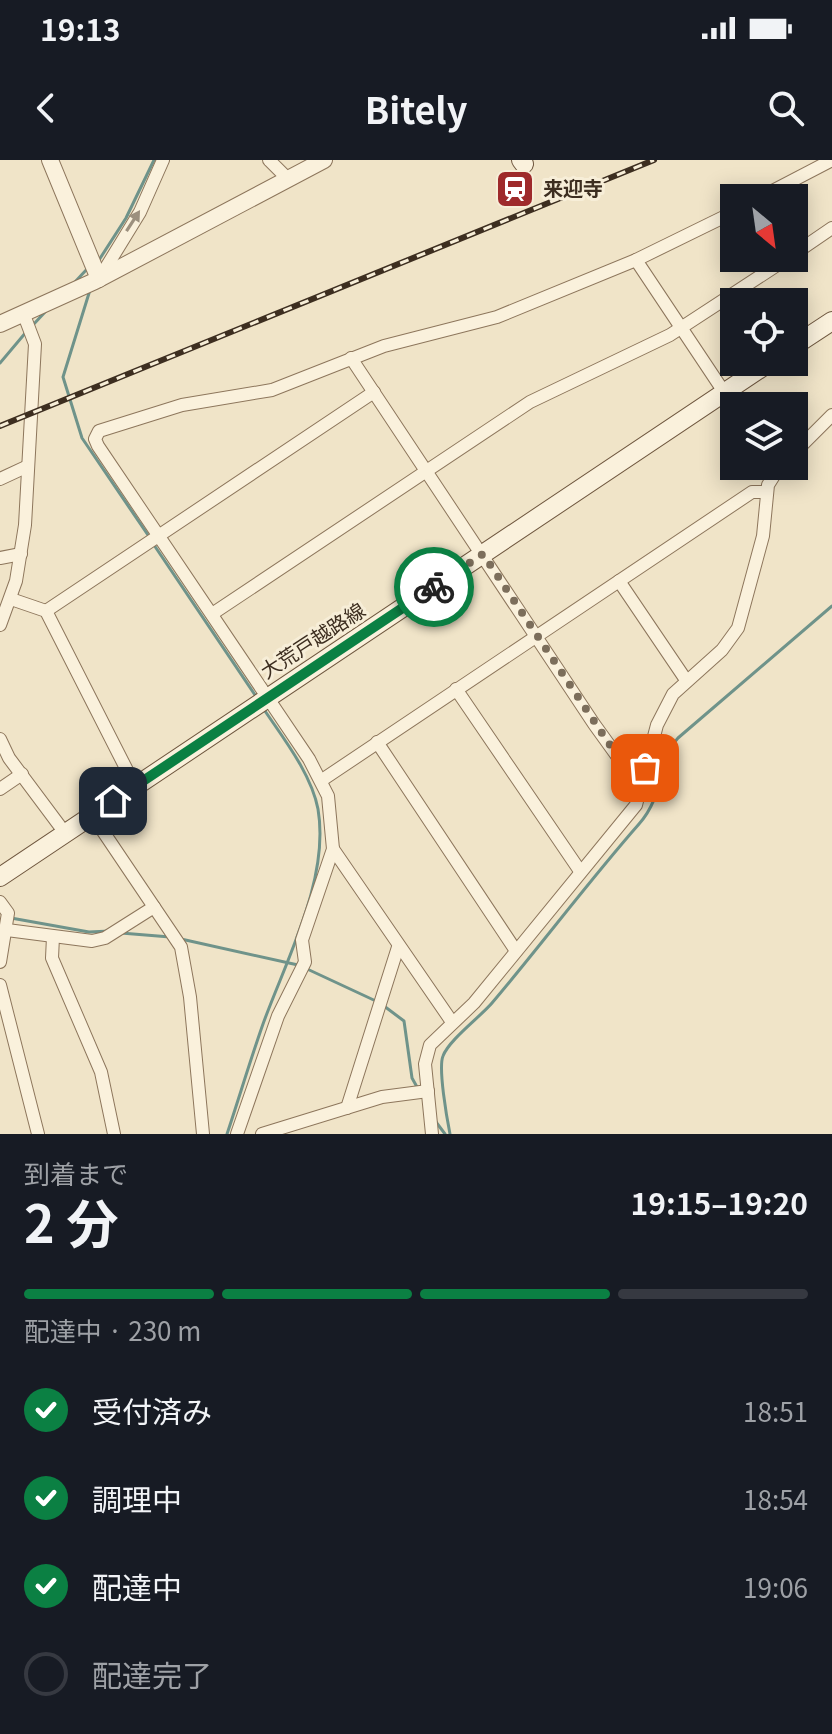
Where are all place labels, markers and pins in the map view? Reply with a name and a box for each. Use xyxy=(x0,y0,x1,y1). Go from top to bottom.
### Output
station icon: 来迎寺 xyxy=(494,168,536,210)
place label: 来迎寺 xyxy=(543,173,603,202)
pin xyxy=(611,734,679,802)
pin xyxy=(79,767,147,835)

